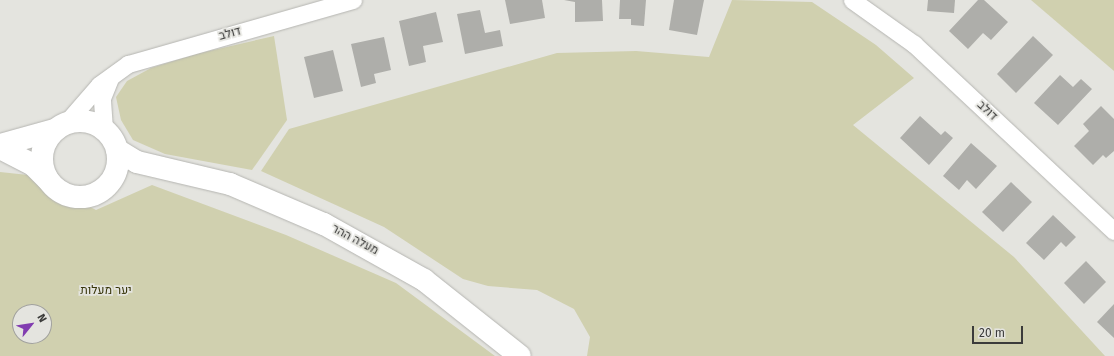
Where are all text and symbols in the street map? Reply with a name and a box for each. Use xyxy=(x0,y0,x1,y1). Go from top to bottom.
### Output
street label: דולב xyxy=(217,24,243,44)
street label: דולב xyxy=(974,98,1000,124)
street label: מעלה ההר xyxy=(329,222,381,258)
park label: יער מעלות xyxy=(80,284,132,298)
north arrow xyxy=(12,304,52,344)
text: N xyxy=(35,312,49,325)
scale bar xyxy=(974,318,1025,344)
text: 20 m xyxy=(979,326,1005,340)

